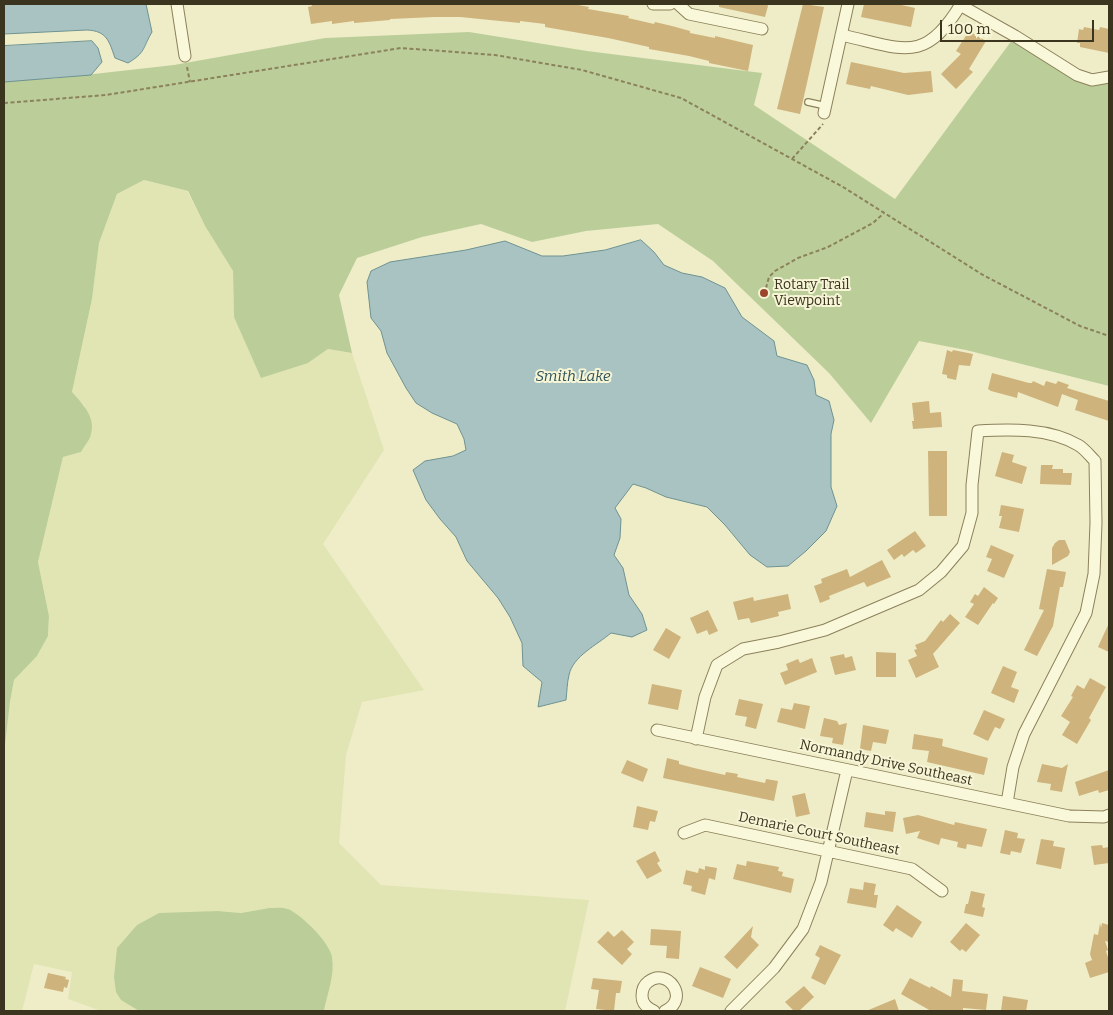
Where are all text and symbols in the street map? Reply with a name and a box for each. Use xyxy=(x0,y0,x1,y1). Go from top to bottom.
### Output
scale bar xyxy=(943,10,1097,42)
text: 100 m xyxy=(948,20,991,38)
place label: Rotary Trail Viewpoint xyxy=(774,277,850,310)
marker: Rotary Trail Viewpoint xyxy=(758,287,770,299)
water label: Smith Lake xyxy=(536,368,610,386)
street label: Normandy Drive Southeast xyxy=(798,736,974,790)
street label: Demarie Court Southeast xyxy=(737,809,901,859)

